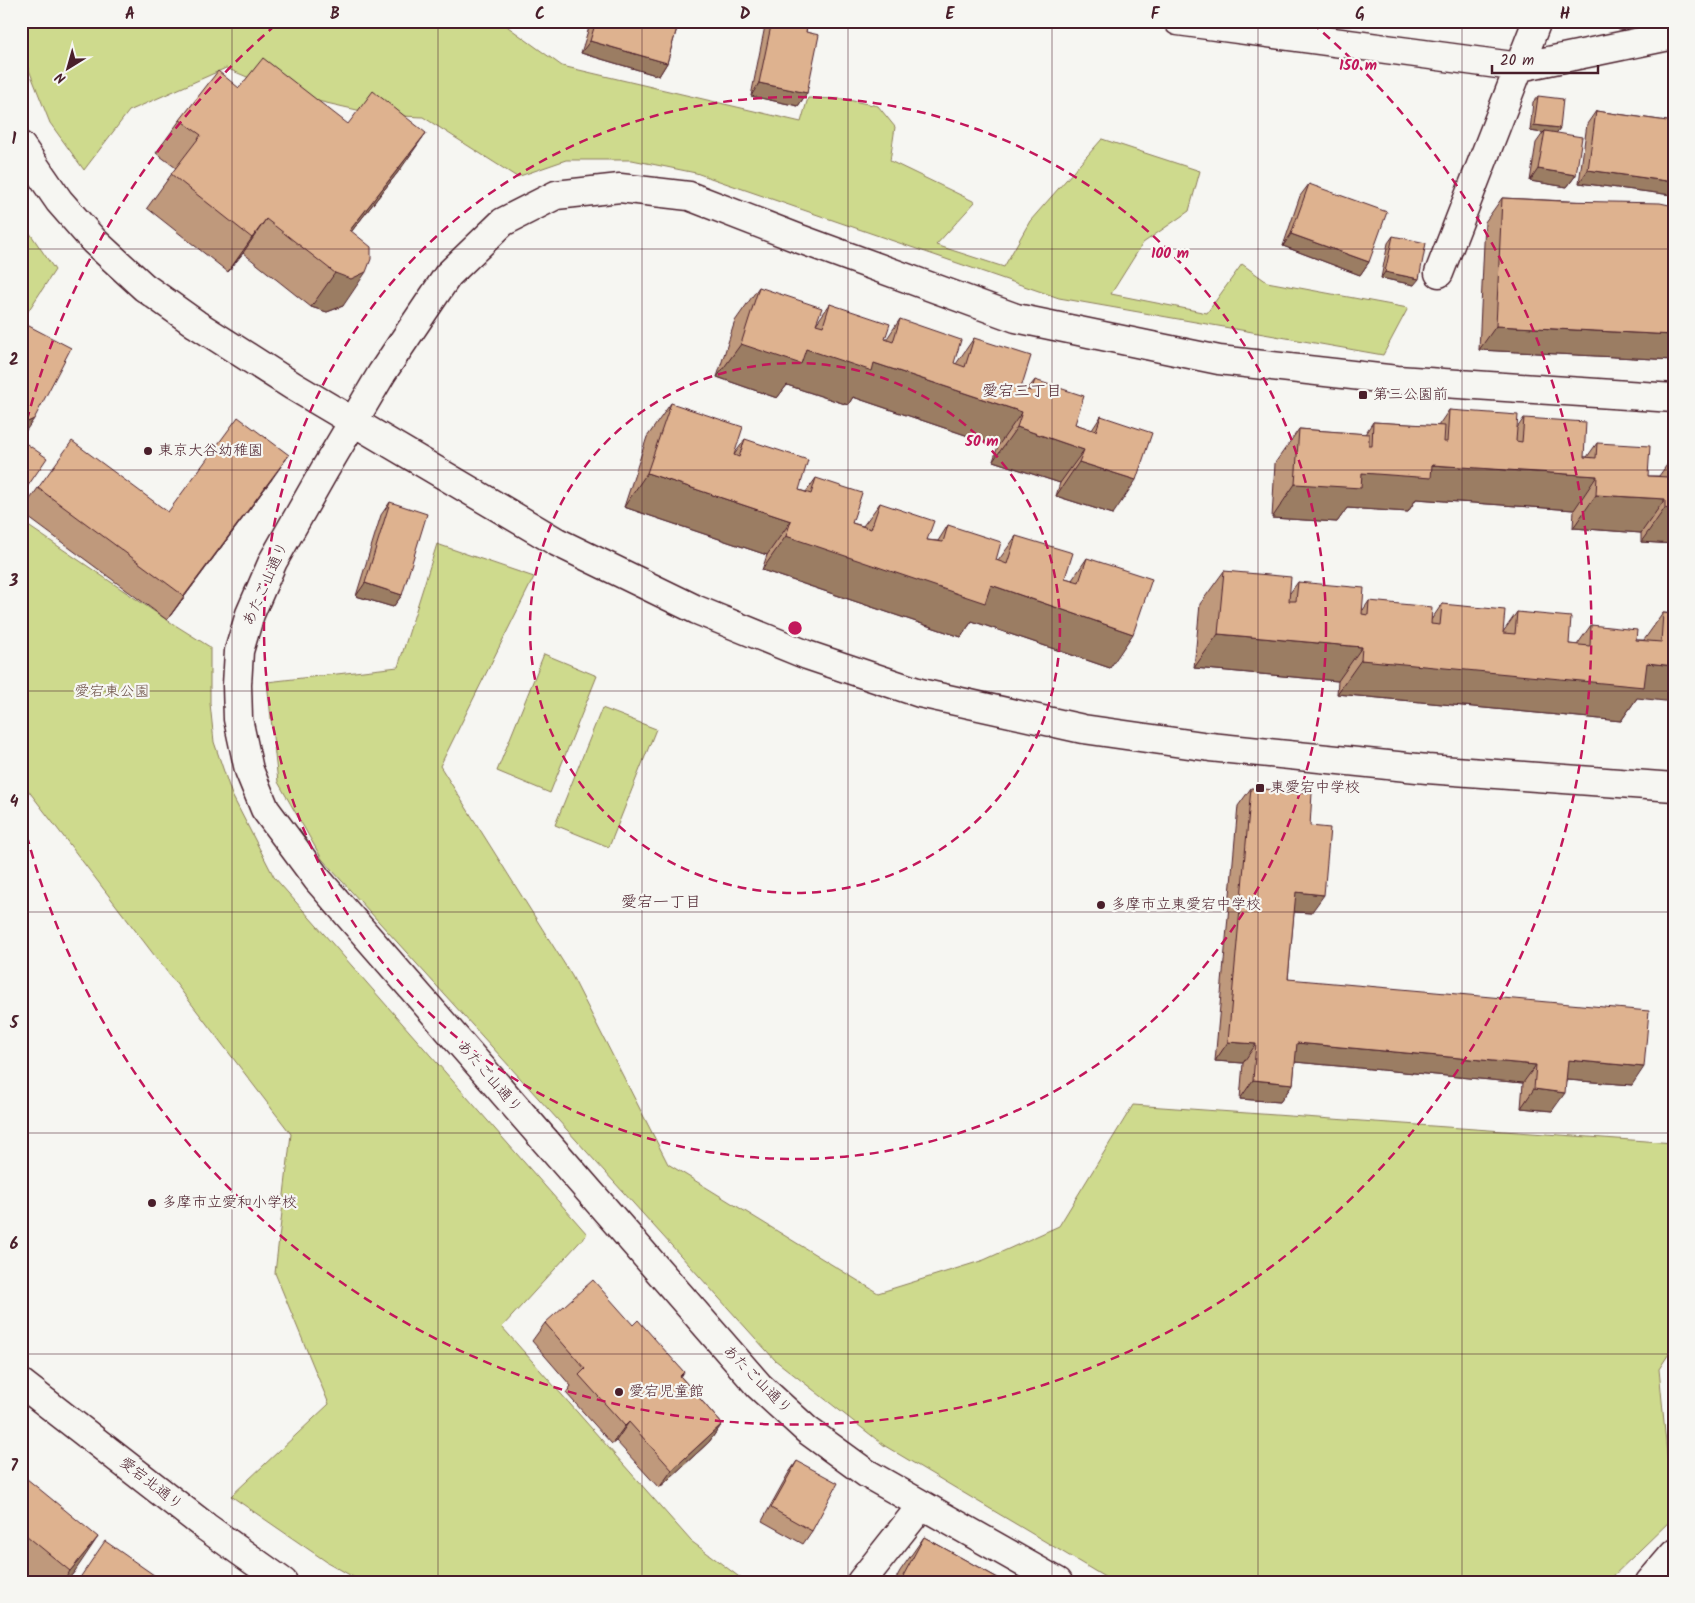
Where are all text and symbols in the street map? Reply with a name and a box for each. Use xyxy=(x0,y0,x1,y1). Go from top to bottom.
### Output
text: A xyxy=(125,2,135,27)
text: B xyxy=(330,2,340,27)
text: C xyxy=(535,2,545,27)
text: D xyxy=(740,2,751,27)
text: E xyxy=(946,2,956,27)
text: F xyxy=(1151,2,1161,27)
text: G xyxy=(1355,2,1365,27)
text: H xyxy=(1560,2,1570,27)
north arrow xyxy=(42,42,92,92)
scale bar xyxy=(1492,42,1599,74)
text: 20 m xyxy=(1500,49,1534,73)
text: 150 m xyxy=(1339,54,1377,78)
text: N xyxy=(51,66,71,89)
text: 1 xyxy=(12,127,17,152)
text: 100 m xyxy=(1151,242,1189,266)
text: 2 xyxy=(9,348,19,373)
district label: 愛宕三丁目 xyxy=(982,379,1062,404)
place label: 第三公園前 xyxy=(1373,383,1448,407)
marker: 第三公園前 xyxy=(1357,389,1369,401)
text: 50 m xyxy=(964,430,999,454)
place label: 東京大谷幼稚園 xyxy=(158,439,263,463)
marker: 東京大谷幼稚園 xyxy=(142,445,154,457)
street label: あたご山通り xyxy=(237,538,295,630)
text: 3 xyxy=(9,569,19,594)
centre of rings xyxy=(786,619,804,637)
park label: 愛宕東公園 xyxy=(74,680,150,704)
place label: 東愛宕中学校 xyxy=(1270,776,1360,800)
marker: 東愛宕中学校 xyxy=(1254,782,1266,794)
text: 4 xyxy=(10,790,19,815)
district label: 愛宕一丁目 xyxy=(621,890,701,915)
place label: 多摩市立東愛宕中学校 xyxy=(1111,893,1261,917)
marker: 多摩市立東愛宕中学校 xyxy=(1095,899,1107,911)
text: 5 xyxy=(9,1011,20,1036)
street label: あたご山通り xyxy=(450,1035,528,1119)
place label: 多摩市立愛和小学校 xyxy=(162,1191,297,1215)
marker: 多摩市立愛和小学校 xyxy=(146,1197,158,1209)
text: 6 xyxy=(10,1232,19,1257)
street label: あたご山通り xyxy=(717,1340,797,1420)
place label: 愛宕児童館 xyxy=(629,1380,704,1404)
marker: 愛宕児童館 xyxy=(613,1386,625,1398)
street label: 愛宕北通り xyxy=(114,1451,188,1517)
text: 7 xyxy=(10,1454,18,1479)

